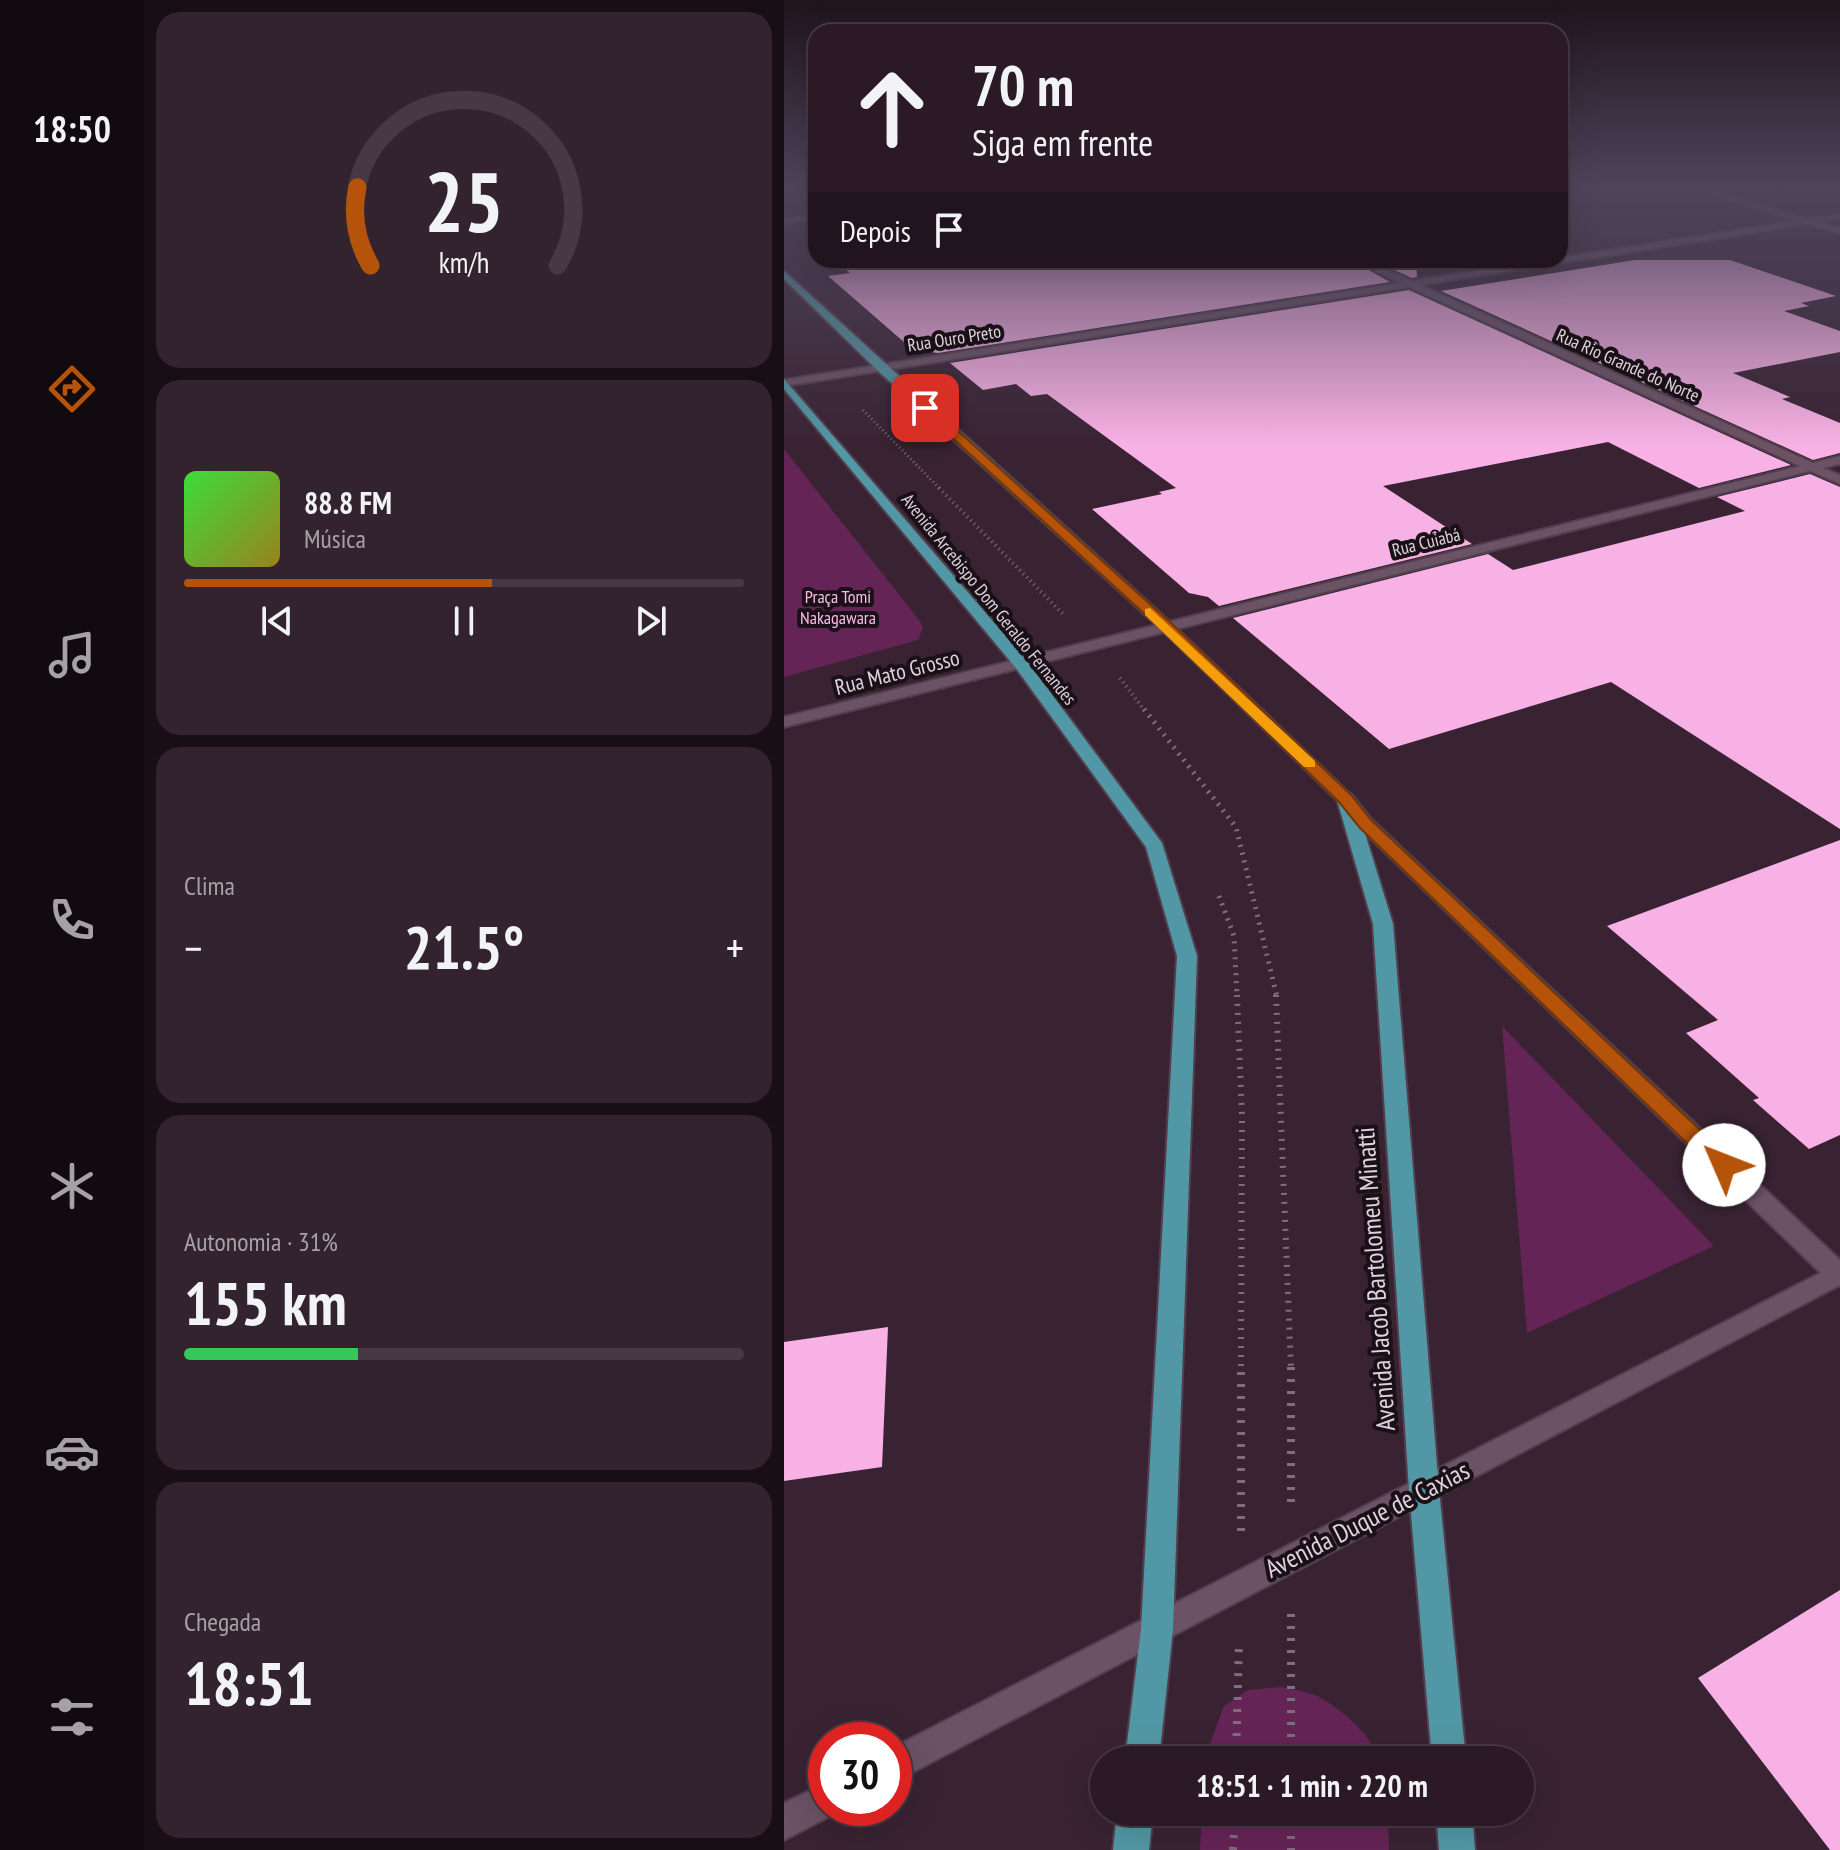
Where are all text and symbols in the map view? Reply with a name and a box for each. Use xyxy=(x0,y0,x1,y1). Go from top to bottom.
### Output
text: 70 m xyxy=(972,49,1074,121)
icon: ahead xyxy=(840,56,944,160)
text: 18:50 xyxy=(33,105,111,152)
text: Siga em frente xyxy=(972,119,1153,166)
text: 25 xyxy=(424,146,504,254)
icon: arrive xyxy=(927,208,971,252)
text: Depois xyxy=(840,211,911,250)
text: km/h xyxy=(439,244,489,281)
street label: Rua Ouro Preto xyxy=(906,319,1003,357)
street label: Rua Rio Grande do Norte xyxy=(1553,323,1703,407)
icon: directions xyxy=(44,361,100,417)
pin xyxy=(891,374,959,442)
icon: arrive xyxy=(903,386,947,430)
text: 88.8 FM xyxy=(304,483,392,522)
street label: Avenida Arcebispo Dom Geraldo Fernandes xyxy=(896,489,1082,709)
text: Música xyxy=(304,522,366,555)
street label: Rua Cuiabá xyxy=(1390,522,1462,562)
park label: Praça Tomi Nakagawara xyxy=(800,585,876,629)
icon: previous xyxy=(255,599,299,643)
icon: pause xyxy=(442,599,486,643)
icon: next xyxy=(629,599,673,643)
icon: music xyxy=(44,627,100,683)
street label: Rua Mato Grosso xyxy=(832,643,962,701)
text: Clima xyxy=(184,869,235,902)
icon: phone xyxy=(44,892,100,948)
text: 21.5° xyxy=(404,908,524,986)
text: − xyxy=(184,919,202,976)
text: + xyxy=(726,919,744,976)
position arrow xyxy=(1682,1123,1766,1207)
street label: Avenida Jacob Bartolomeu Minatti xyxy=(1348,1126,1402,1432)
icon: climate xyxy=(44,1158,100,1214)
text: Autonomia · 31% xyxy=(184,1225,338,1258)
text: 155 km xyxy=(184,1264,347,1342)
icon: car xyxy=(44,1424,100,1480)
street label: Avenida Duque de Caxias xyxy=(1259,1453,1475,1585)
text: Chegada xyxy=(184,1605,261,1638)
text: 18:51 xyxy=(184,1644,314,1722)
icon: filters xyxy=(44,1689,100,1745)
speed limit sign: 30 xyxy=(808,1722,912,1826)
text: 18:51 · 1 min · 220 m xyxy=(1196,1766,1428,1805)

